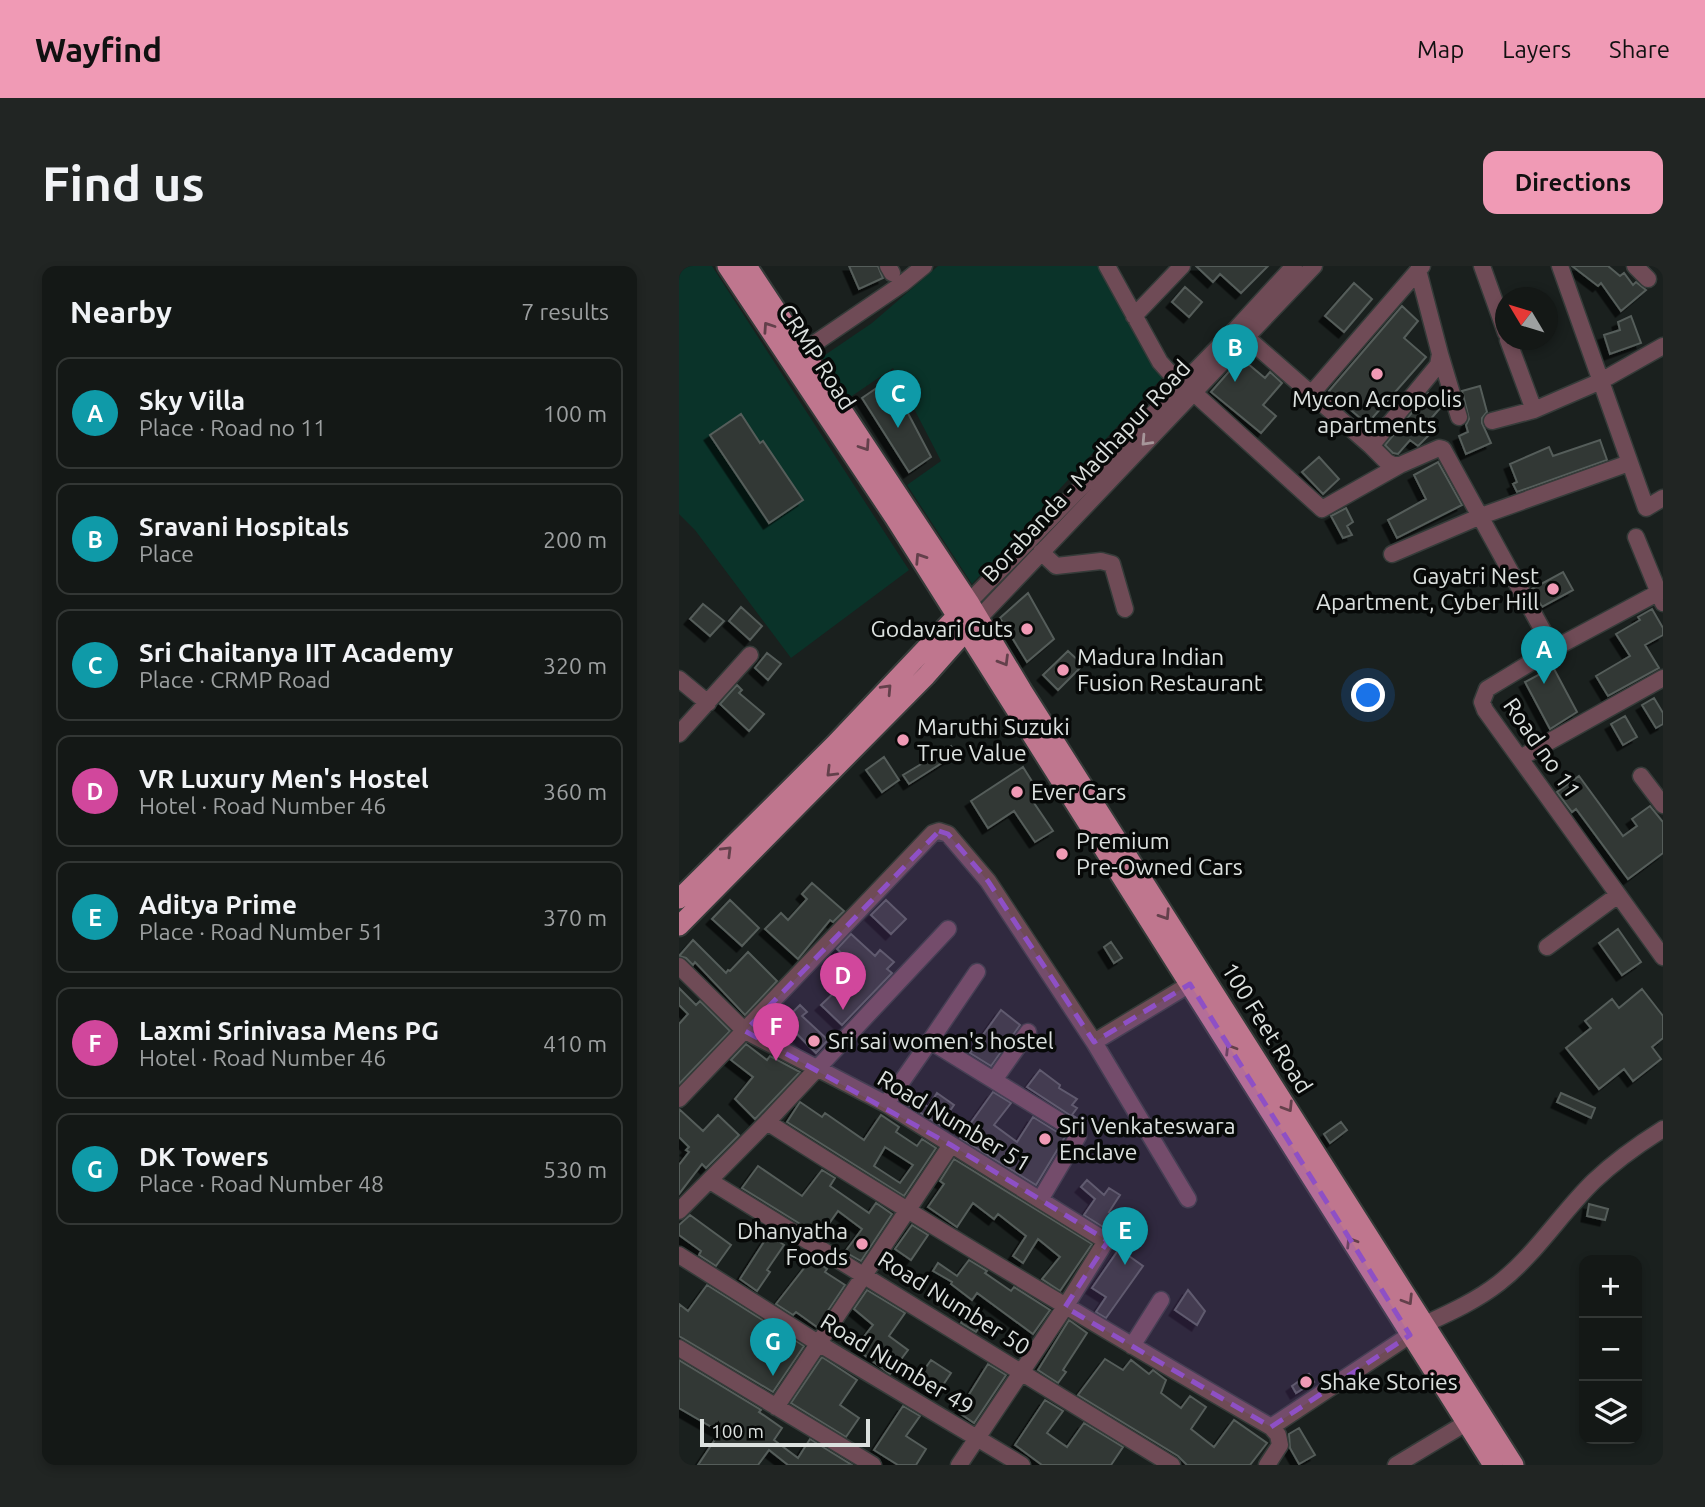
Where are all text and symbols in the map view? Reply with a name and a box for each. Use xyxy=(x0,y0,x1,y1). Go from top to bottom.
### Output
text: Wayfind xyxy=(35,31,162,68)
text: Map xyxy=(1417,36,1464,63)
text: Layers xyxy=(1502,36,1571,63)
text: Share xyxy=(1609,36,1670,63)
button: Directions xyxy=(1483,151,1663,214)
text: Find us xyxy=(42,155,205,210)
north arrow xyxy=(1495,287,1558,350)
text: Nearby xyxy=(70,295,172,329)
text: 7 results xyxy=(521,299,609,324)
street label: CRMP Road xyxy=(774,299,861,414)
one-way arrow xyxy=(764,322,776,335)
pin: B xyxy=(1212,324,1258,382)
street label: Borabanda - Madhapur Road xyxy=(976,355,1195,586)
marker: Mycon Acropolis apartments xyxy=(1369,366,1385,382)
pin: C xyxy=(875,370,921,428)
text: Sky Villa xyxy=(139,386,245,415)
place label: Mycon Acropolis apartments xyxy=(1292,386,1462,437)
text: A xyxy=(87,401,103,426)
text: 100 m xyxy=(543,401,607,426)
text: Place · Road no 11 xyxy=(139,415,326,440)
one-way arrow xyxy=(1141,433,1154,446)
one-way arrow xyxy=(857,438,869,451)
text: Sravani Hospitals xyxy=(139,512,349,541)
text: B xyxy=(87,527,103,552)
text: 200 m xyxy=(543,527,607,552)
text: Place xyxy=(139,541,194,566)
one-way arrow xyxy=(916,552,929,565)
place label: Gayatri Nest Apartment, Cyber Hill xyxy=(1316,563,1539,614)
marker: Gayatri Nest Apartment, Cyber Hill xyxy=(1545,581,1561,597)
place label: Godavari Cuts xyxy=(870,616,1013,641)
marker: Godavari Cuts xyxy=(1019,621,1035,637)
pin: A xyxy=(1521,626,1567,684)
text: Sri Chaitanya IIT Academy xyxy=(139,638,453,667)
place label: Madura Indian Fusion Restaurant xyxy=(1077,644,1263,695)
text: C xyxy=(88,653,102,678)
text: 320 m xyxy=(543,653,607,678)
one-way arrow xyxy=(996,653,1009,666)
marker: Madura Indian Fusion Restaurant xyxy=(1055,662,1071,678)
text: Place · CRMP Road xyxy=(139,667,331,692)
your location xyxy=(1351,678,1385,712)
one-way arrow xyxy=(879,684,891,697)
street label: Road no 11 xyxy=(1499,693,1586,802)
place label: Maruthi Suzuki True Value xyxy=(917,714,1070,765)
marker: Maruthi Suzuki True Value xyxy=(895,732,911,748)
text: VR Luxury Men's Hostel xyxy=(139,764,429,793)
one-way arrow xyxy=(826,764,839,777)
text: D xyxy=(87,779,103,804)
text: 360 m xyxy=(543,779,607,804)
place label: Ever Cars xyxy=(1031,779,1126,804)
marker: Ever Cars xyxy=(1009,784,1025,800)
text: Hotel · Road Number 46 xyxy=(139,793,386,818)
place label: Premium Pre-Owned Cars xyxy=(1076,828,1243,879)
one-way arrow xyxy=(719,846,732,859)
marker: Premium Pre-Owned Cars xyxy=(1054,846,1070,862)
text: Aditya Prime xyxy=(139,890,297,919)
text: E xyxy=(88,905,102,930)
text: 370 m xyxy=(543,905,607,930)
one-way arrow xyxy=(1157,907,1170,920)
text: Place · Road Number 51 xyxy=(139,919,384,944)
pin: D xyxy=(820,952,866,1010)
street label: 100 Feet Road xyxy=(1217,958,1317,1098)
pin: F xyxy=(753,1003,799,1061)
text: Laxmi Srinivasa Mens PG xyxy=(139,1016,439,1045)
place label: Sri sai women's hostel xyxy=(828,1028,1054,1053)
text: F xyxy=(89,1031,101,1056)
text: 410 m xyxy=(543,1031,607,1056)
marker: Sri sai women's hostel xyxy=(806,1033,822,1049)
one-way arrow xyxy=(1226,1044,1239,1057)
text: Hotel · Road Number 46 xyxy=(139,1045,386,1070)
street label: Road Number 51 xyxy=(873,1065,1035,1176)
one-way arrow xyxy=(1279,1099,1292,1112)
place label: Sri Venkateswara Enclave xyxy=(1059,1113,1235,1164)
marker: Sri Venkateswara Enclave xyxy=(1037,1131,1053,1147)
text: DK Towers xyxy=(139,1142,269,1171)
text: G xyxy=(87,1157,103,1182)
text: 530 m xyxy=(543,1157,607,1182)
text: Place · Road Number 48 xyxy=(139,1171,384,1196)
pin: E xyxy=(1102,1207,1148,1265)
place label: Dhanyatha Foods xyxy=(737,1218,848,1269)
marker: Dhanyatha Foods xyxy=(854,1236,870,1252)
one-way arrow xyxy=(1347,1236,1360,1249)
street label: Road Number 50 xyxy=(874,1246,1035,1359)
map controls xyxy=(1579,1255,1642,1444)
button: + xyxy=(1579,1255,1642,1318)
one-way arrow xyxy=(1399,1292,1412,1305)
street label: Road Number 49 xyxy=(816,1308,978,1419)
pin: G xyxy=(750,1318,796,1376)
button: − xyxy=(1579,1318,1642,1381)
place label: Shake Stories xyxy=(1320,1369,1458,1394)
marker: Shake Stories xyxy=(1298,1374,1314,1390)
button: layers xyxy=(1579,1381,1642,1444)
scale bar xyxy=(700,1416,870,1448)
text: 100 m xyxy=(711,1420,764,1442)

